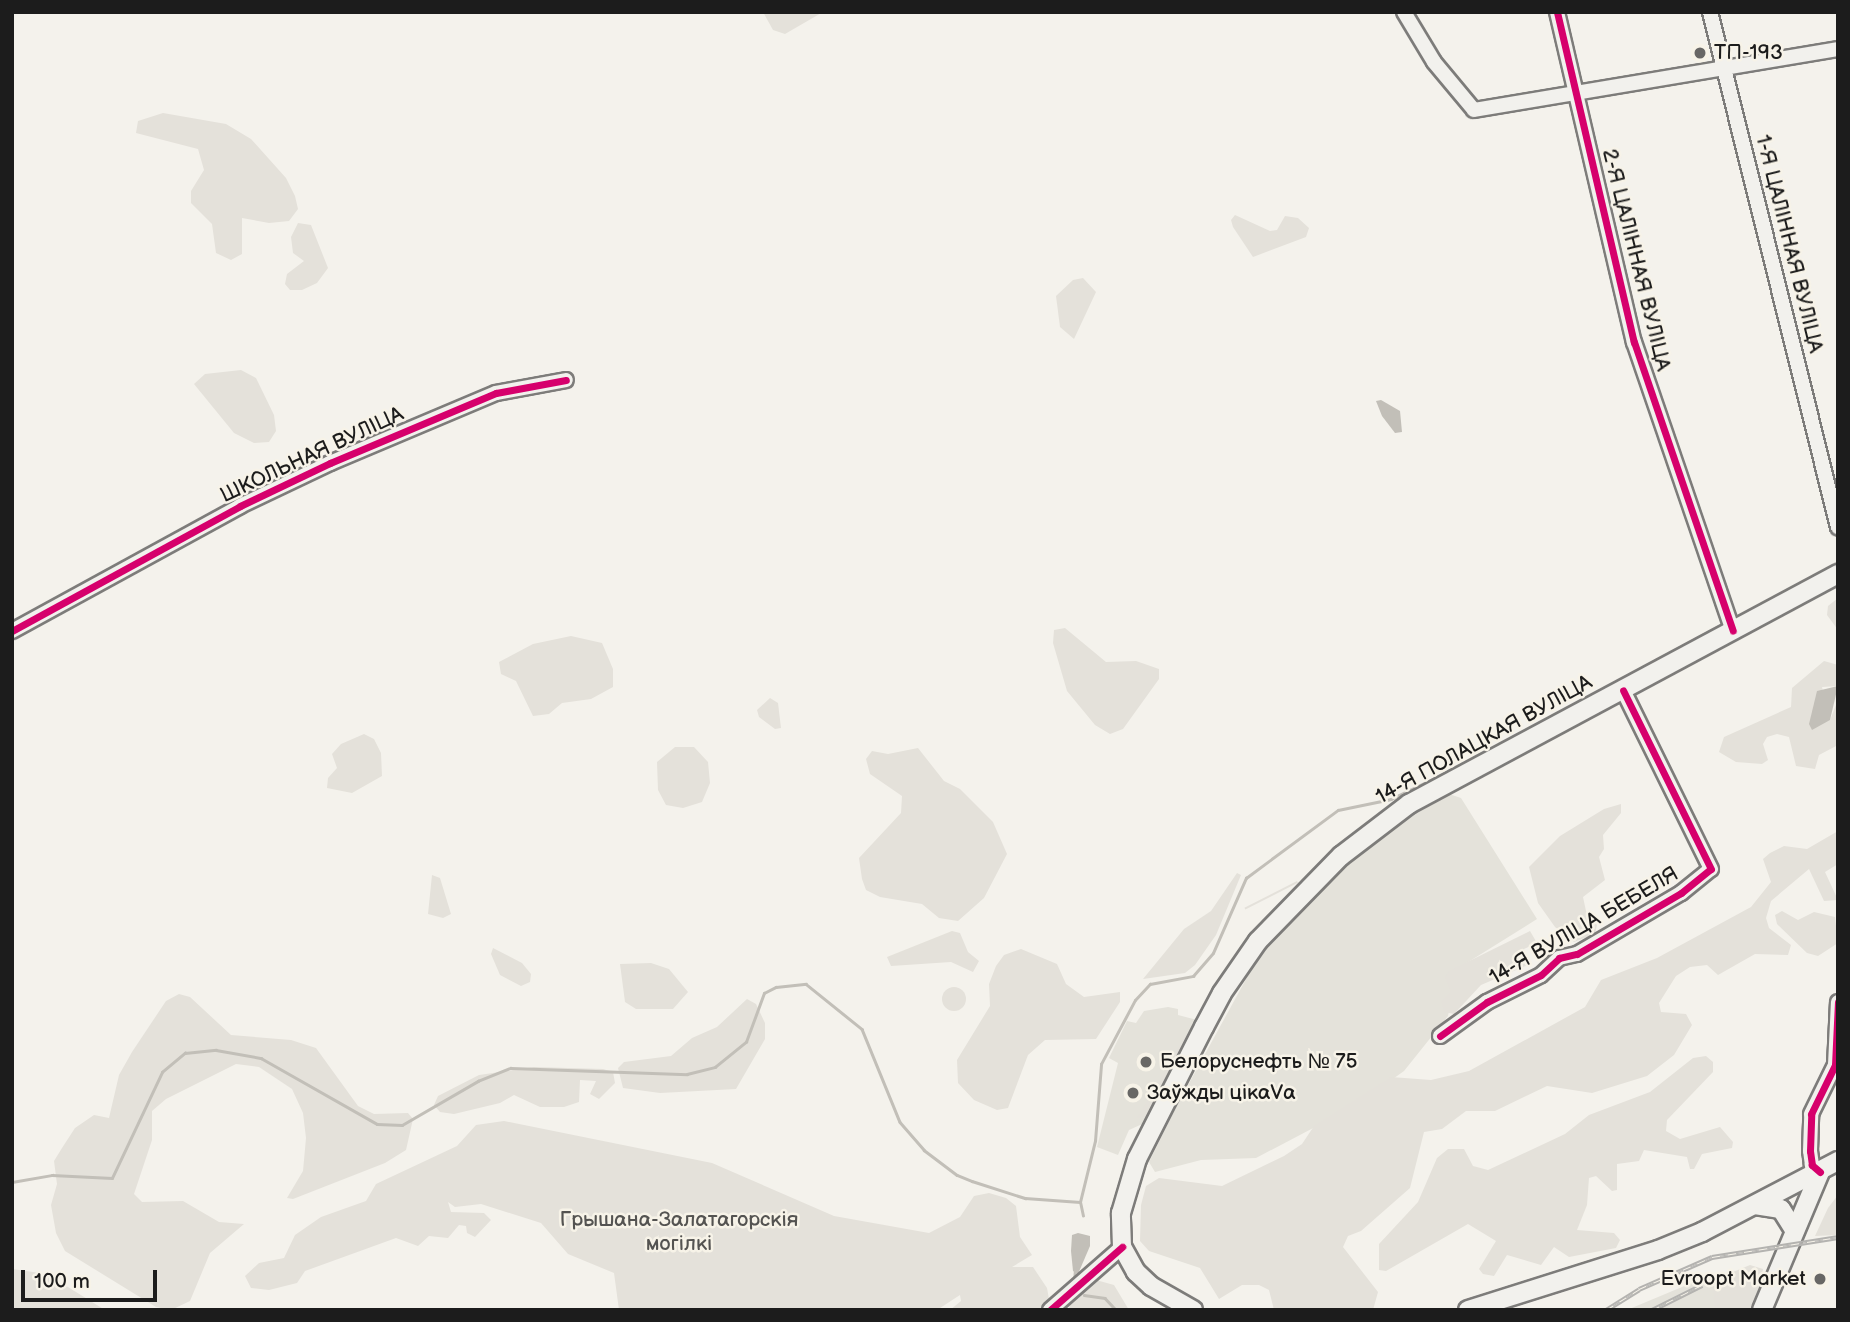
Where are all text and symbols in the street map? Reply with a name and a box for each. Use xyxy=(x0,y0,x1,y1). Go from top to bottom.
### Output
place label: ТП-193 xyxy=(1714,40,1783,66)
marker: ТП-193 xyxy=(1692,45,1708,61)
street label: 1-Я ЦАЛІННАЯ ВУЛІЦА xyxy=(1750,132,1828,356)
street label: 2-Я ЦАЛІННАЯ ВУЛІЦА xyxy=(1596,146,1676,374)
street label: ШКОЛЬНАЯ ВУЛІЦА xyxy=(216,401,408,509)
street label: 14-Я ПОЛАЦКАЯ ВУЛІЦА xyxy=(1371,670,1597,810)
street label: 14-Я ВУЛІЦА БЕБЕЛЯ xyxy=(1485,861,1683,991)
place label: Белоруснефть № 75 xyxy=(1160,1049,1358,1075)
marker: Белоруснефть № 75 xyxy=(1138,1054,1154,1070)
place label: Заўжды цікаVа xyxy=(1147,1080,1296,1106)
marker: Заўжды цікаVа xyxy=(1125,1085,1141,1101)
park label: Грышана-Залатагорскія могілкі xyxy=(560,1207,798,1257)
scale bar xyxy=(24,1256,161,1300)
place label: Evroopt Market xyxy=(1661,1266,1806,1292)
text: 100 m xyxy=(34,1269,90,1294)
marker: Evroopt Market xyxy=(1812,1271,1828,1287)

